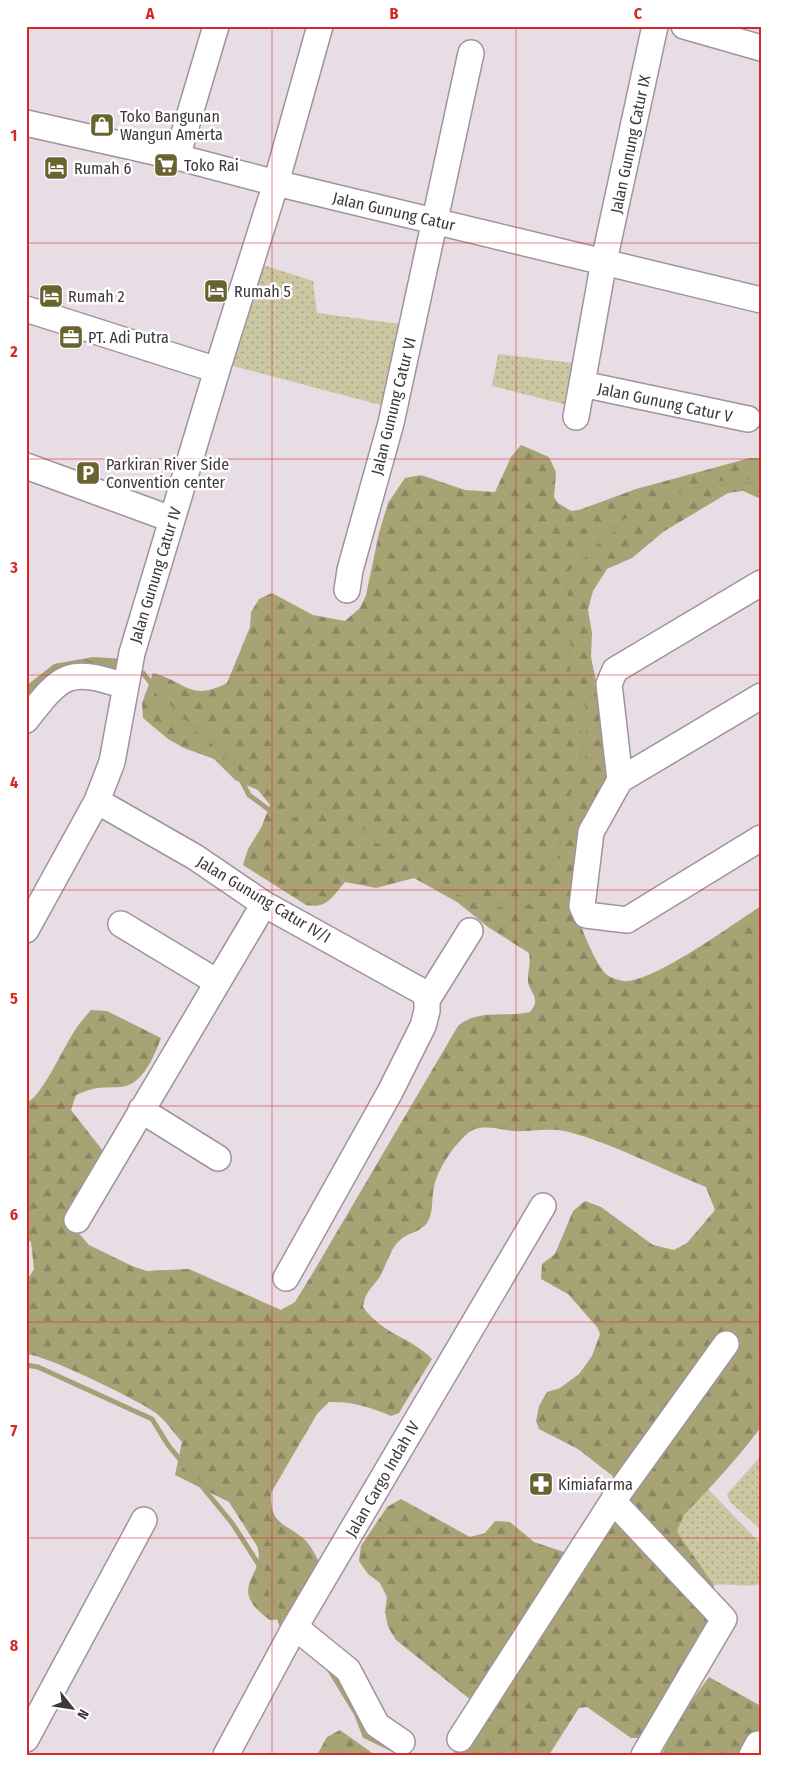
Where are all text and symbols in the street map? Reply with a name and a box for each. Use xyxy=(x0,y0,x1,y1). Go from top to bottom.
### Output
text: A xyxy=(145,4,155,23)
text: B xyxy=(390,4,399,23)
text: C xyxy=(634,4,643,23)
street label: Jalan Gunung Catur IX xyxy=(607,73,654,215)
place label: Toko Bangunan Wangun Amerta xyxy=(120,107,223,144)
shop icon: Toko Bangunan Wangun Amerta xyxy=(89,112,115,138)
text: 1 xyxy=(11,126,17,145)
supermarket icon: Toko Rai xyxy=(153,152,179,178)
hotel icon: Rumah 6 xyxy=(43,155,69,181)
place label: Toko Rai xyxy=(184,156,239,175)
place label: Rumah 6 xyxy=(74,159,131,178)
street label: Jalan Gunung Catur xyxy=(331,188,457,235)
hotel icon: Rumah 5 xyxy=(203,278,229,304)
place label: Rumah 5 xyxy=(234,282,291,301)
hotel icon: Rumah 2 xyxy=(38,283,64,309)
place label: Rumah 2 xyxy=(68,287,124,306)
office icon: PT. Adi Putra xyxy=(58,324,84,350)
place label: PT. Adi Putra xyxy=(88,328,169,347)
street label: Jalan Gunung Catur VI xyxy=(367,335,420,477)
text: 2 xyxy=(9,342,18,361)
street label: Jalan Gunung Catur V xyxy=(596,379,735,426)
place label: Parkiran River Side Convention center xyxy=(106,455,229,492)
parking icon: Parkiran River Side Convention center xyxy=(75,460,101,486)
street label: Jalan Gunung Catur IV xyxy=(126,504,185,646)
text: 3 xyxy=(9,558,18,577)
text: 4 xyxy=(10,773,18,792)
street label: Jalan Gunung Catur IV/I xyxy=(193,852,334,947)
text: 5 xyxy=(10,989,18,1008)
text: 6 xyxy=(10,1205,18,1224)
street label: Jalan Cargo Indah IV xyxy=(342,1417,424,1540)
text: 7 xyxy=(11,1421,18,1440)
pharmacy icon: Kimiafarma xyxy=(528,1471,554,1497)
place label: Kimiafarma xyxy=(558,1475,633,1494)
text: 8 xyxy=(10,1636,19,1655)
north arrow xyxy=(48,1684,98,1734)
text: N xyxy=(73,1706,92,1722)

